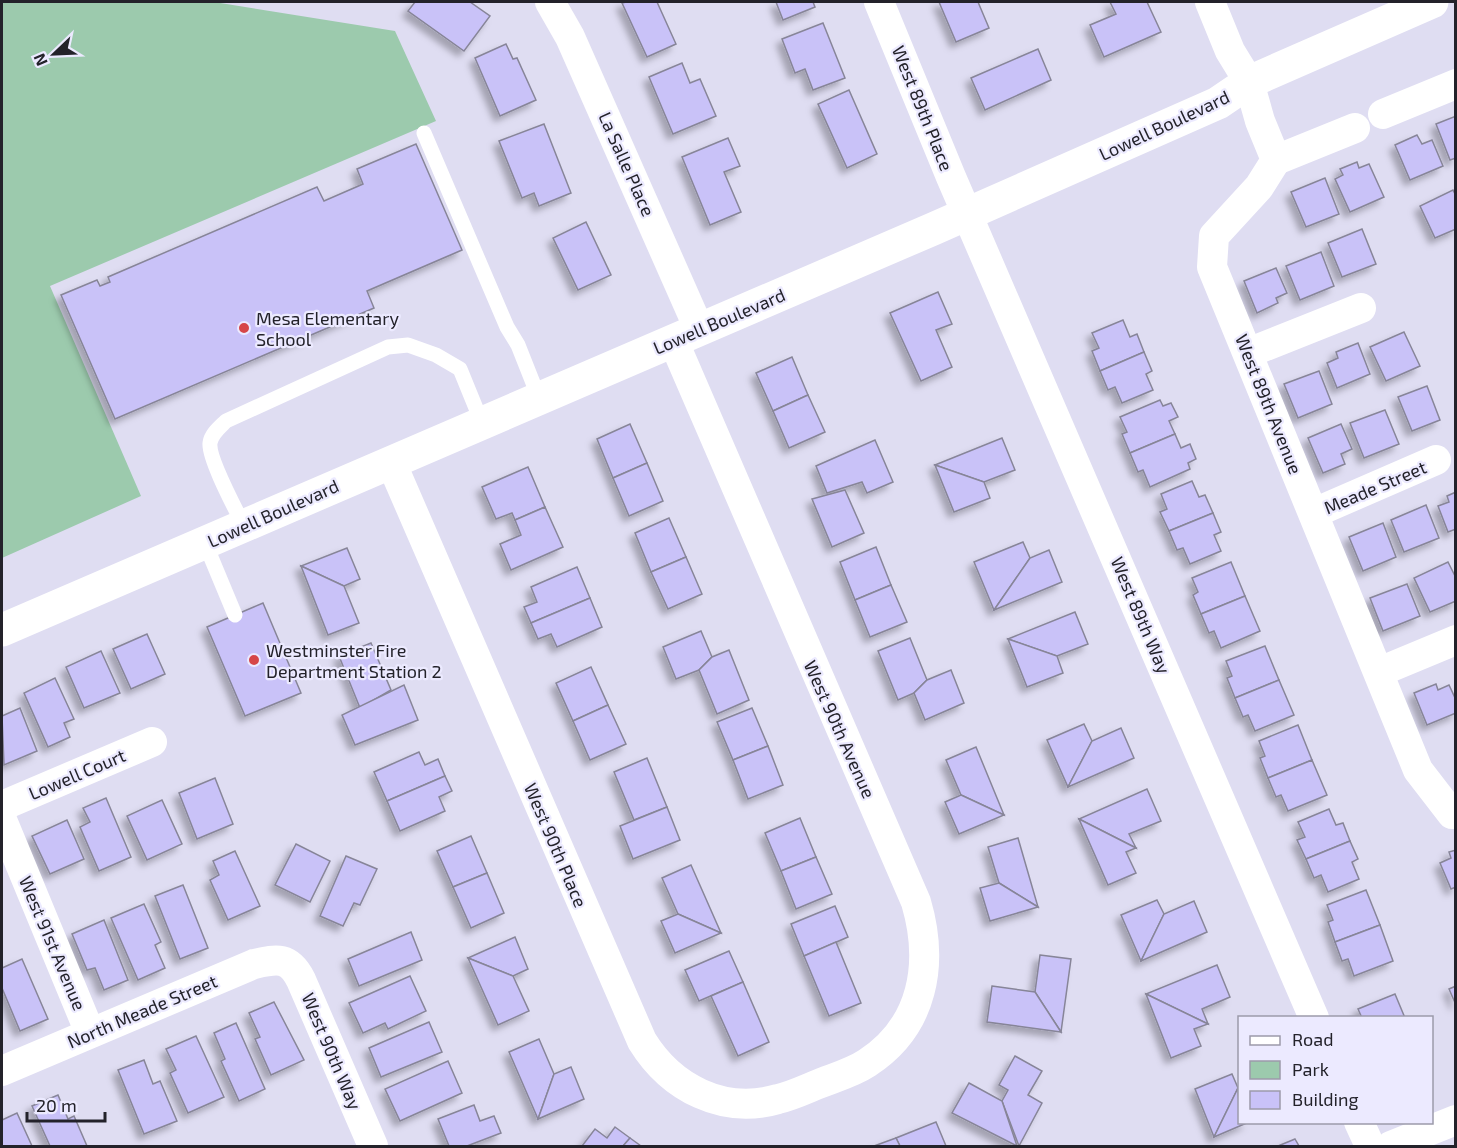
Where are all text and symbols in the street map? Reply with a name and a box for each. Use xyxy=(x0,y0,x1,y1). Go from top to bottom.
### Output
north arrow xyxy=(24,24,84,84)
street label: West 89th Place xyxy=(888,42,958,174)
text: N xyxy=(29,51,51,69)
street label: Lowell Boulevard xyxy=(1095,85,1233,165)
street label: La Salle Place xyxy=(594,109,660,219)
street label: Lowell Boulevard xyxy=(650,283,788,359)
place label: Mesa Elementary School xyxy=(256,307,399,350)
marker: Mesa Elementary School xyxy=(237,321,251,335)
street label: West 89th Avenue xyxy=(1231,331,1307,477)
street label: Meade Street xyxy=(1320,455,1430,518)
street label: Lowell Boulevard xyxy=(204,474,342,552)
street label: West 89th Way xyxy=(1106,553,1176,677)
place label: Westminster Fire Department Station 2 xyxy=(266,639,442,682)
marker: Westminster Fire Department Station 2 xyxy=(247,653,261,667)
street label: West 90th Avenue xyxy=(800,657,880,801)
street label: Lowell Court xyxy=(25,744,129,804)
street label: West 90th Place xyxy=(520,779,592,911)
street label: West 91st Avenue xyxy=(15,873,91,1013)
street label: North Meade Street xyxy=(64,969,220,1053)
street label: West 90th Way xyxy=(297,989,367,1113)
legend xyxy=(1238,1016,1433,1124)
text: Road xyxy=(1292,1028,1333,1050)
text: Park xyxy=(1292,1058,1329,1080)
scale bar xyxy=(27,1085,105,1123)
text: Building xyxy=(1292,1088,1359,1110)
text: 20 m xyxy=(36,1094,77,1116)

